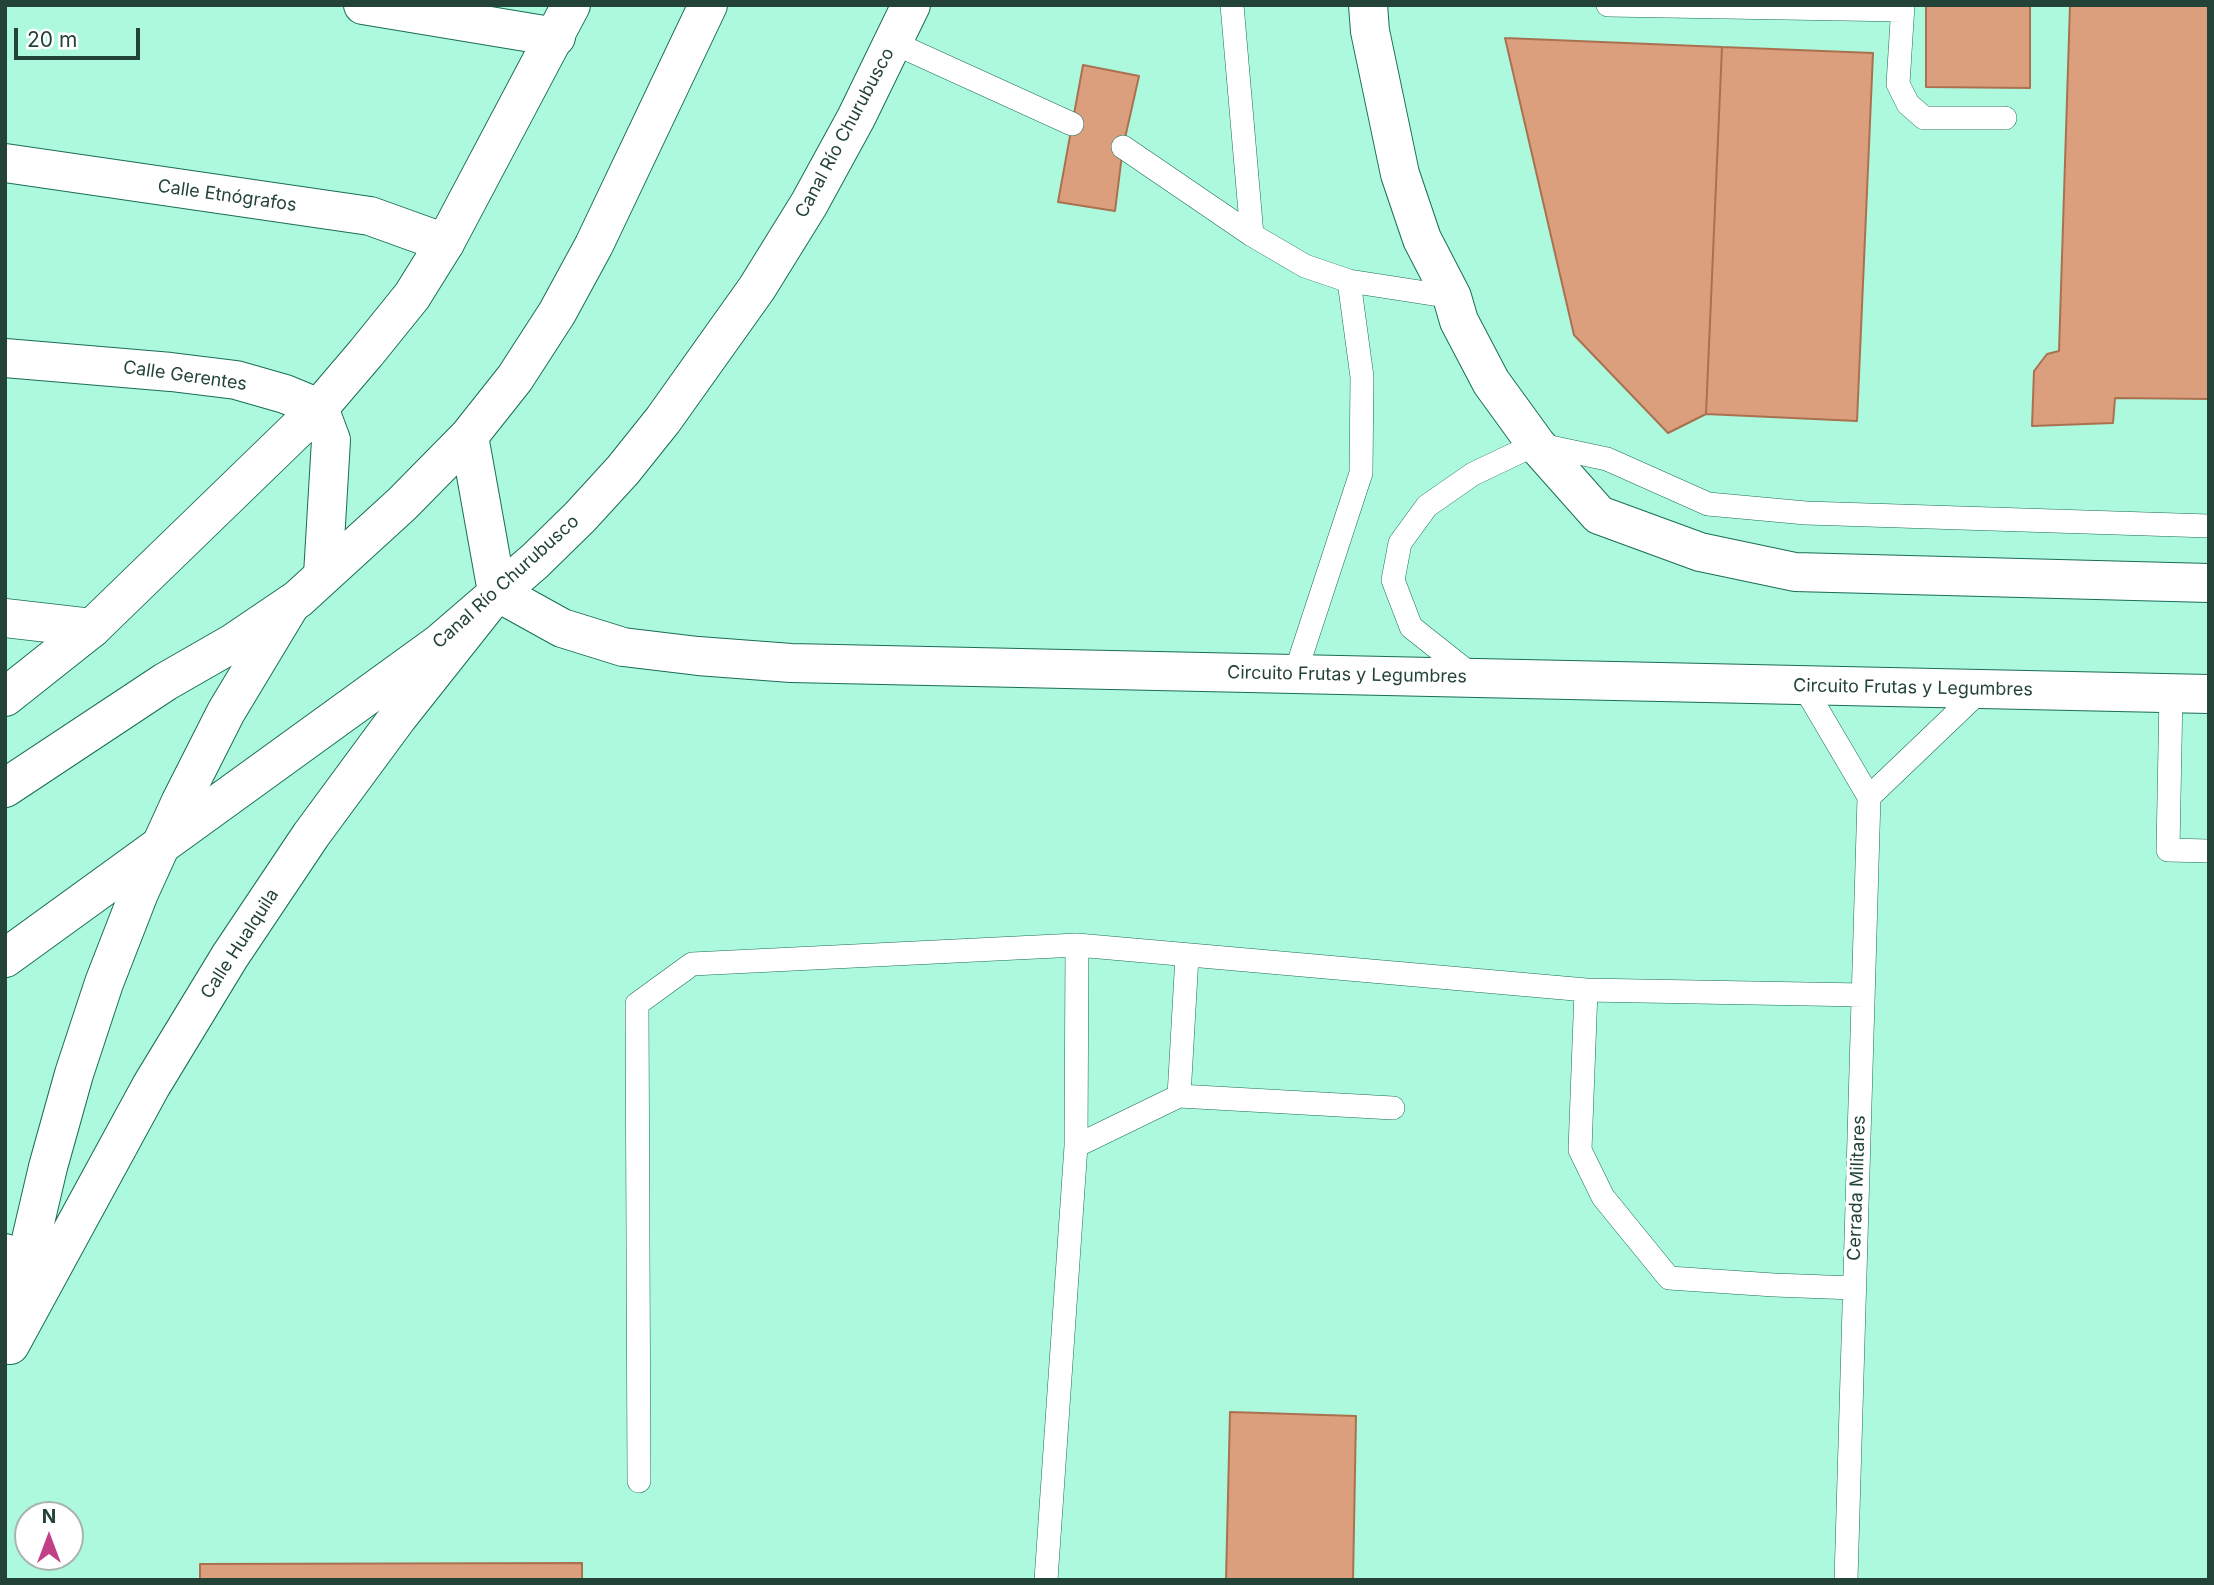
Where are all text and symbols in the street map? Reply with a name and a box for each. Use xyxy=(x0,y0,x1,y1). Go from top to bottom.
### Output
scale bar xyxy=(18,14,144,58)
text: 20 m xyxy=(27,27,77,52)
street label: Canal Río Churubusco xyxy=(791,44,899,222)
street label: Calle Etnógrafos xyxy=(156,176,298,216)
street label: Calle Gerentes xyxy=(122,357,248,395)
street label: Canal Río Churubusco xyxy=(428,511,584,653)
street label: Circuito Frutas y Legumbres xyxy=(1227,662,1467,688)
street label: Circuito Frutas y Legumbres xyxy=(1793,675,2033,701)
street label: Calle Hualquila xyxy=(196,885,284,1003)
street label: Cerrada Militares xyxy=(1844,1115,1870,1261)
north arrow xyxy=(14,1501,84,1571)
text: N xyxy=(42,1505,56,1528)

